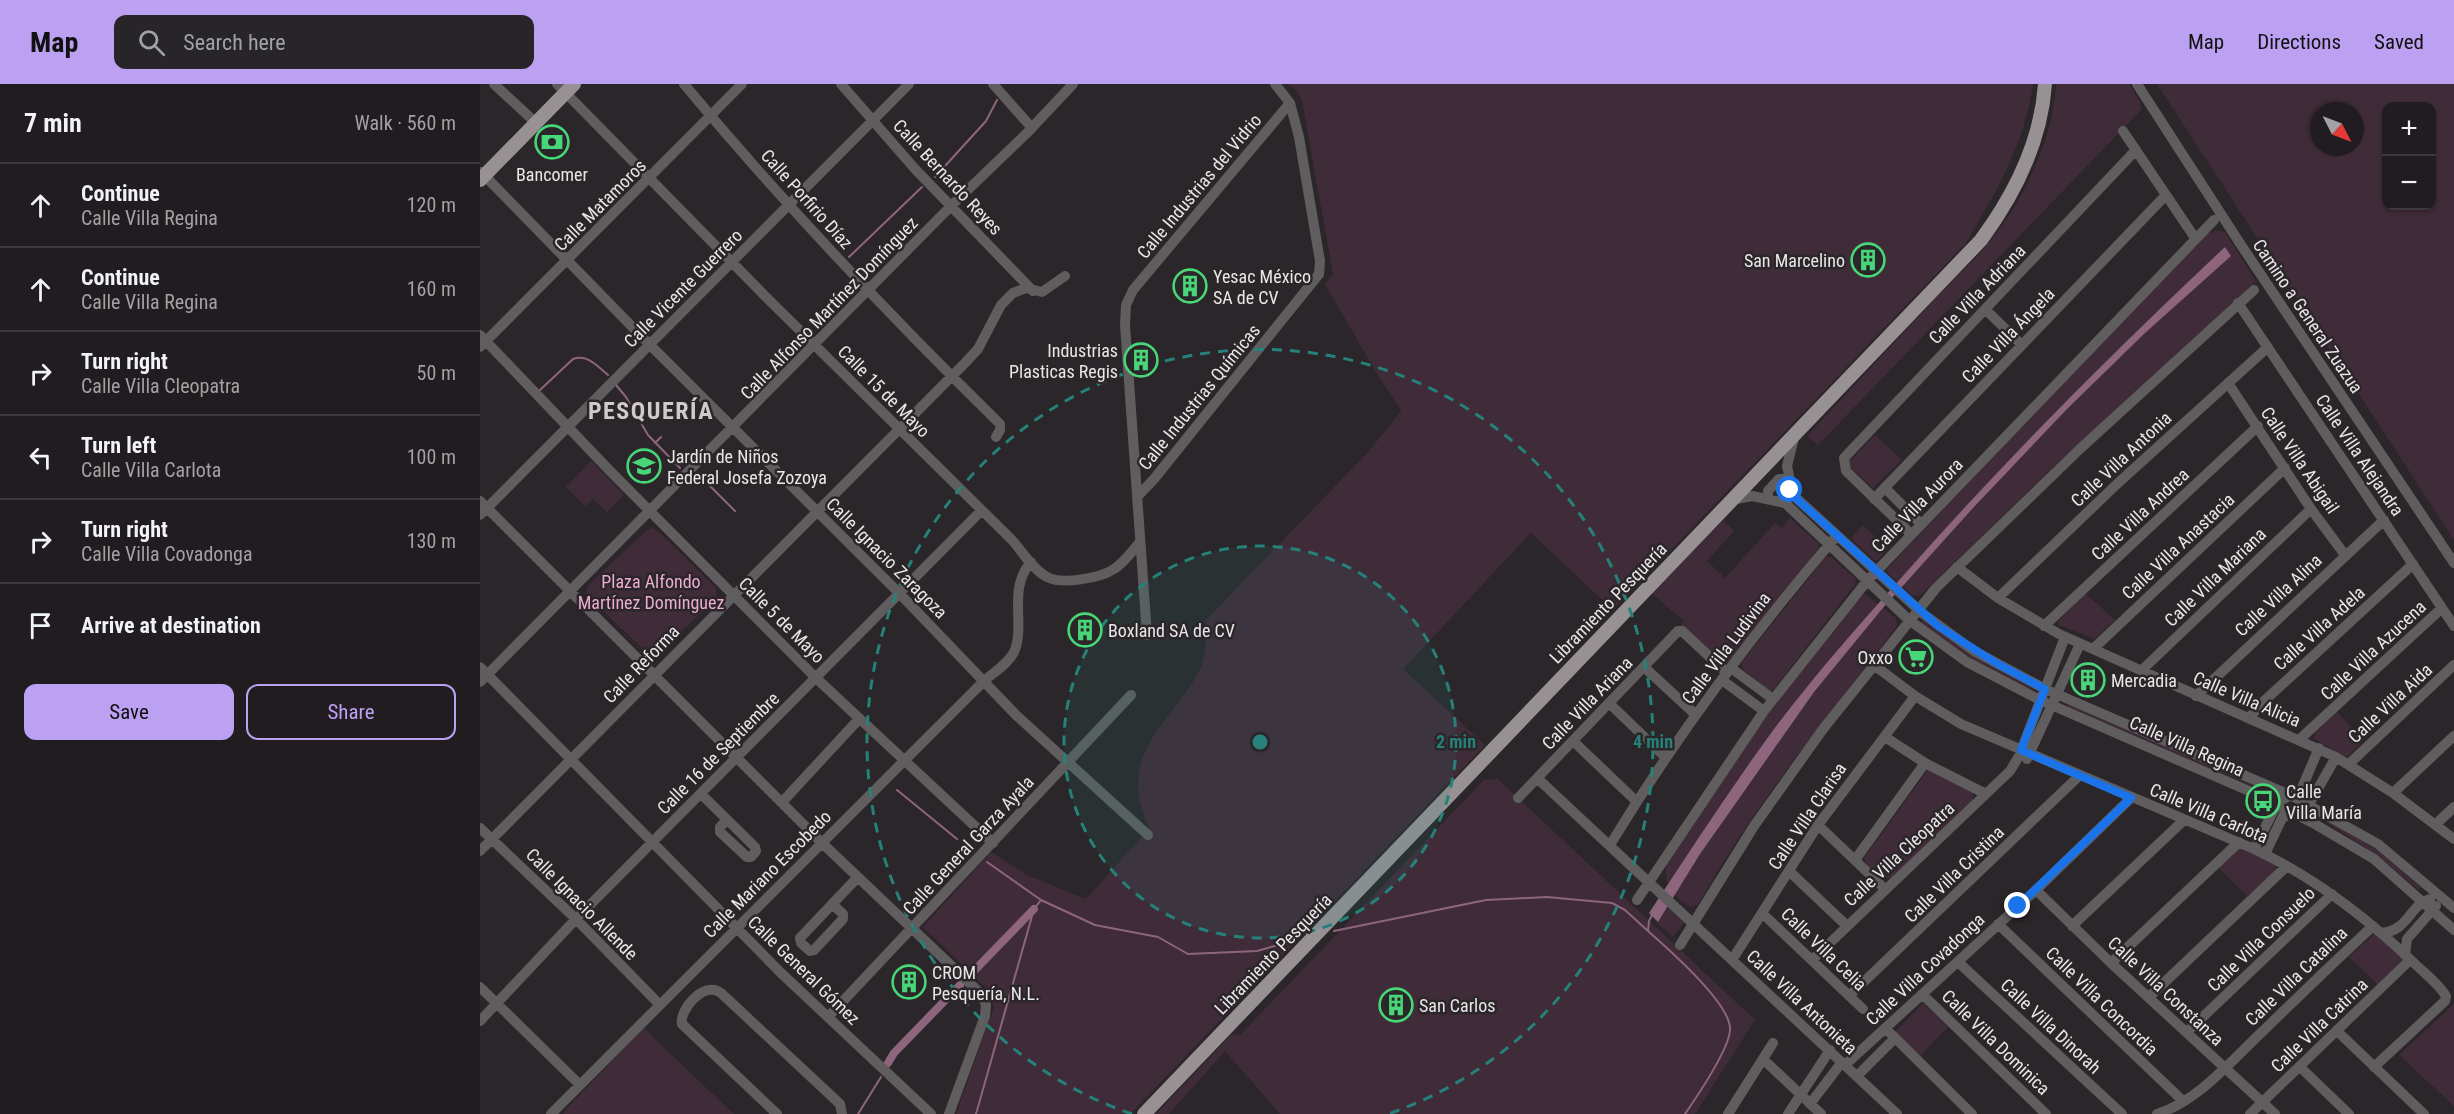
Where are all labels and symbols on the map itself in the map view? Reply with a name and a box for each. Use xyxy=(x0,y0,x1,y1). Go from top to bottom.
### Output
north arrow xyxy=(2310,102,2364,156)
street label: Calle Industrias del Vidrio xyxy=(1132,110,1266,262)
street label: Calle Bernardo Reyes xyxy=(889,115,1007,239)
bank icon: Bancomer xyxy=(534,124,570,160)
street label: Calle Porfirio Díaz xyxy=(757,145,857,253)
street label: Calle Matamoros xyxy=(550,155,650,255)
place label: Bancomer xyxy=(516,164,589,185)
street label: Calle Alfonso Martínez Domínguez xyxy=(736,212,922,404)
street label: Calle Vicente Guerrero xyxy=(619,224,747,352)
street label: Camino a General Zuazua xyxy=(2249,235,2367,397)
street label: Calle Villa Adriana xyxy=(1924,240,2030,348)
building icon: San Marcelino xyxy=(1850,242,1886,278)
place label: San Marcelino xyxy=(1744,250,1845,271)
place label: Yesac México SA de CV xyxy=(1213,266,1311,308)
building icon: Yesac México SA de CV xyxy=(1172,268,1208,304)
street label: Calle Villa Ángela xyxy=(1957,283,2059,387)
street label: Calle Industrias Químicas xyxy=(1134,320,1264,474)
place label: Industrias Plasticas Regis xyxy=(1009,340,1118,382)
street label: Calle 15 de Mayo xyxy=(834,341,934,441)
building icon: Industrias Plasticas Regis xyxy=(1123,342,1159,378)
street label: Calle Villa Alejandra xyxy=(2312,390,2408,520)
district label: PESQUERÍA xyxy=(588,397,714,425)
street label: Calle Villa Abigail xyxy=(2257,403,2343,517)
street label: Calle Villa Antonia xyxy=(2066,407,2176,511)
place label: Jardín de Niños Federal Josefa Zozoya xyxy=(667,446,827,488)
school or university icon: Jardín de Niños Federal Josefa Zozoya xyxy=(626,448,662,484)
street label: Calle Villa Aurora xyxy=(1867,454,1967,556)
street label: Calle Villa Andrea xyxy=(2087,464,2193,564)
route start xyxy=(1776,476,1802,502)
street label: Calle Villa Anastacia xyxy=(2118,489,2238,603)
street label: Calle Ignacio Zaragoza xyxy=(822,493,952,623)
street label: Calle Villa Mariana xyxy=(2160,523,2270,631)
street label: Libramiento Pesquería xyxy=(1545,538,1671,668)
street label: Calle Villa Alina xyxy=(2230,550,2326,640)
park label: Plaza Alfondo Martínez Domínguez xyxy=(578,571,724,613)
street label: Calle 5 de Mayo xyxy=(735,573,829,667)
street label: Calle Villa Adela xyxy=(2269,582,2369,674)
street label: Calle Villa Ludivina xyxy=(1677,588,1775,708)
street label: Calle Villa Azucena xyxy=(2316,596,2430,704)
building icon: Boxland SA de CV xyxy=(1067,612,1103,648)
place label: Boxland SA de CV xyxy=(1108,620,1235,641)
street label: Calle Reforma xyxy=(599,621,683,707)
supermarket icon: Oxxo xyxy=(1898,639,1934,675)
place label: Oxxo xyxy=(1858,647,1893,668)
street label: Calle Villa Ariana xyxy=(1537,652,1637,754)
street label: Calle Villa Aida xyxy=(2344,659,2436,747)
building icon: Mercadia xyxy=(2070,662,2106,698)
street label: Calle Villa Alicia xyxy=(2190,667,2304,731)
place label: Mercadia xyxy=(2111,670,2177,691)
street label: Calle 16 de Septiembre xyxy=(653,688,783,818)
street label: Calle Villa Regina xyxy=(2126,711,2248,781)
text: 2 min xyxy=(1436,731,1476,752)
text: 4 min xyxy=(1633,731,1673,752)
centre of rings xyxy=(1250,732,1270,752)
street label: Calle Villa Clarisa xyxy=(1764,759,1850,873)
street label: Calle General Garza Ayala xyxy=(898,771,1038,919)
street label: Calle Villa Carlota xyxy=(2147,779,2271,847)
place label: Calle Villa María xyxy=(2286,781,2362,823)
bus stop icon: Calle Villa María xyxy=(2245,783,2281,819)
street label: Calle Villa Cleopatra xyxy=(1839,797,1959,911)
street label: Calle Mariano Escobedo xyxy=(699,806,835,942)
street label: Calle Villa Cristina xyxy=(1900,821,2008,927)
street label: Calle Ignacio Allende xyxy=(522,844,642,964)
street label: Calle Villa Consuelo xyxy=(2203,882,2319,996)
street label: Libramiento Pesquería xyxy=(1210,889,1336,1019)
route end xyxy=(2004,892,2030,918)
street label: Calle Villa Celia xyxy=(1777,903,1871,995)
street label: Calle Villa Covadonga xyxy=(1861,909,1989,1029)
street label: Calle General Gómez xyxy=(744,911,864,1029)
street label: Calle Villa Catalina xyxy=(2241,922,2351,1030)
street label: Calle Villa Constanza xyxy=(2104,932,2228,1050)
street label: Calle Villa Concordia xyxy=(2042,942,2162,1060)
street label: Calle Villa Antonieta xyxy=(1742,945,1862,1059)
place label: CROM Pesquería, N.L. xyxy=(932,962,1040,1004)
building icon: CROM Pesquería, N.L. xyxy=(891,964,927,1000)
street label: Calle Villa Dinorah xyxy=(1996,974,2106,1078)
street label: Calle Villa Catrina xyxy=(2266,974,2372,1076)
street label: Calle Villa Dominica xyxy=(1938,985,2054,1099)
building icon: San Carlos xyxy=(1378,987,1414,1023)
place label: San Carlos xyxy=(1419,995,1496,1016)

